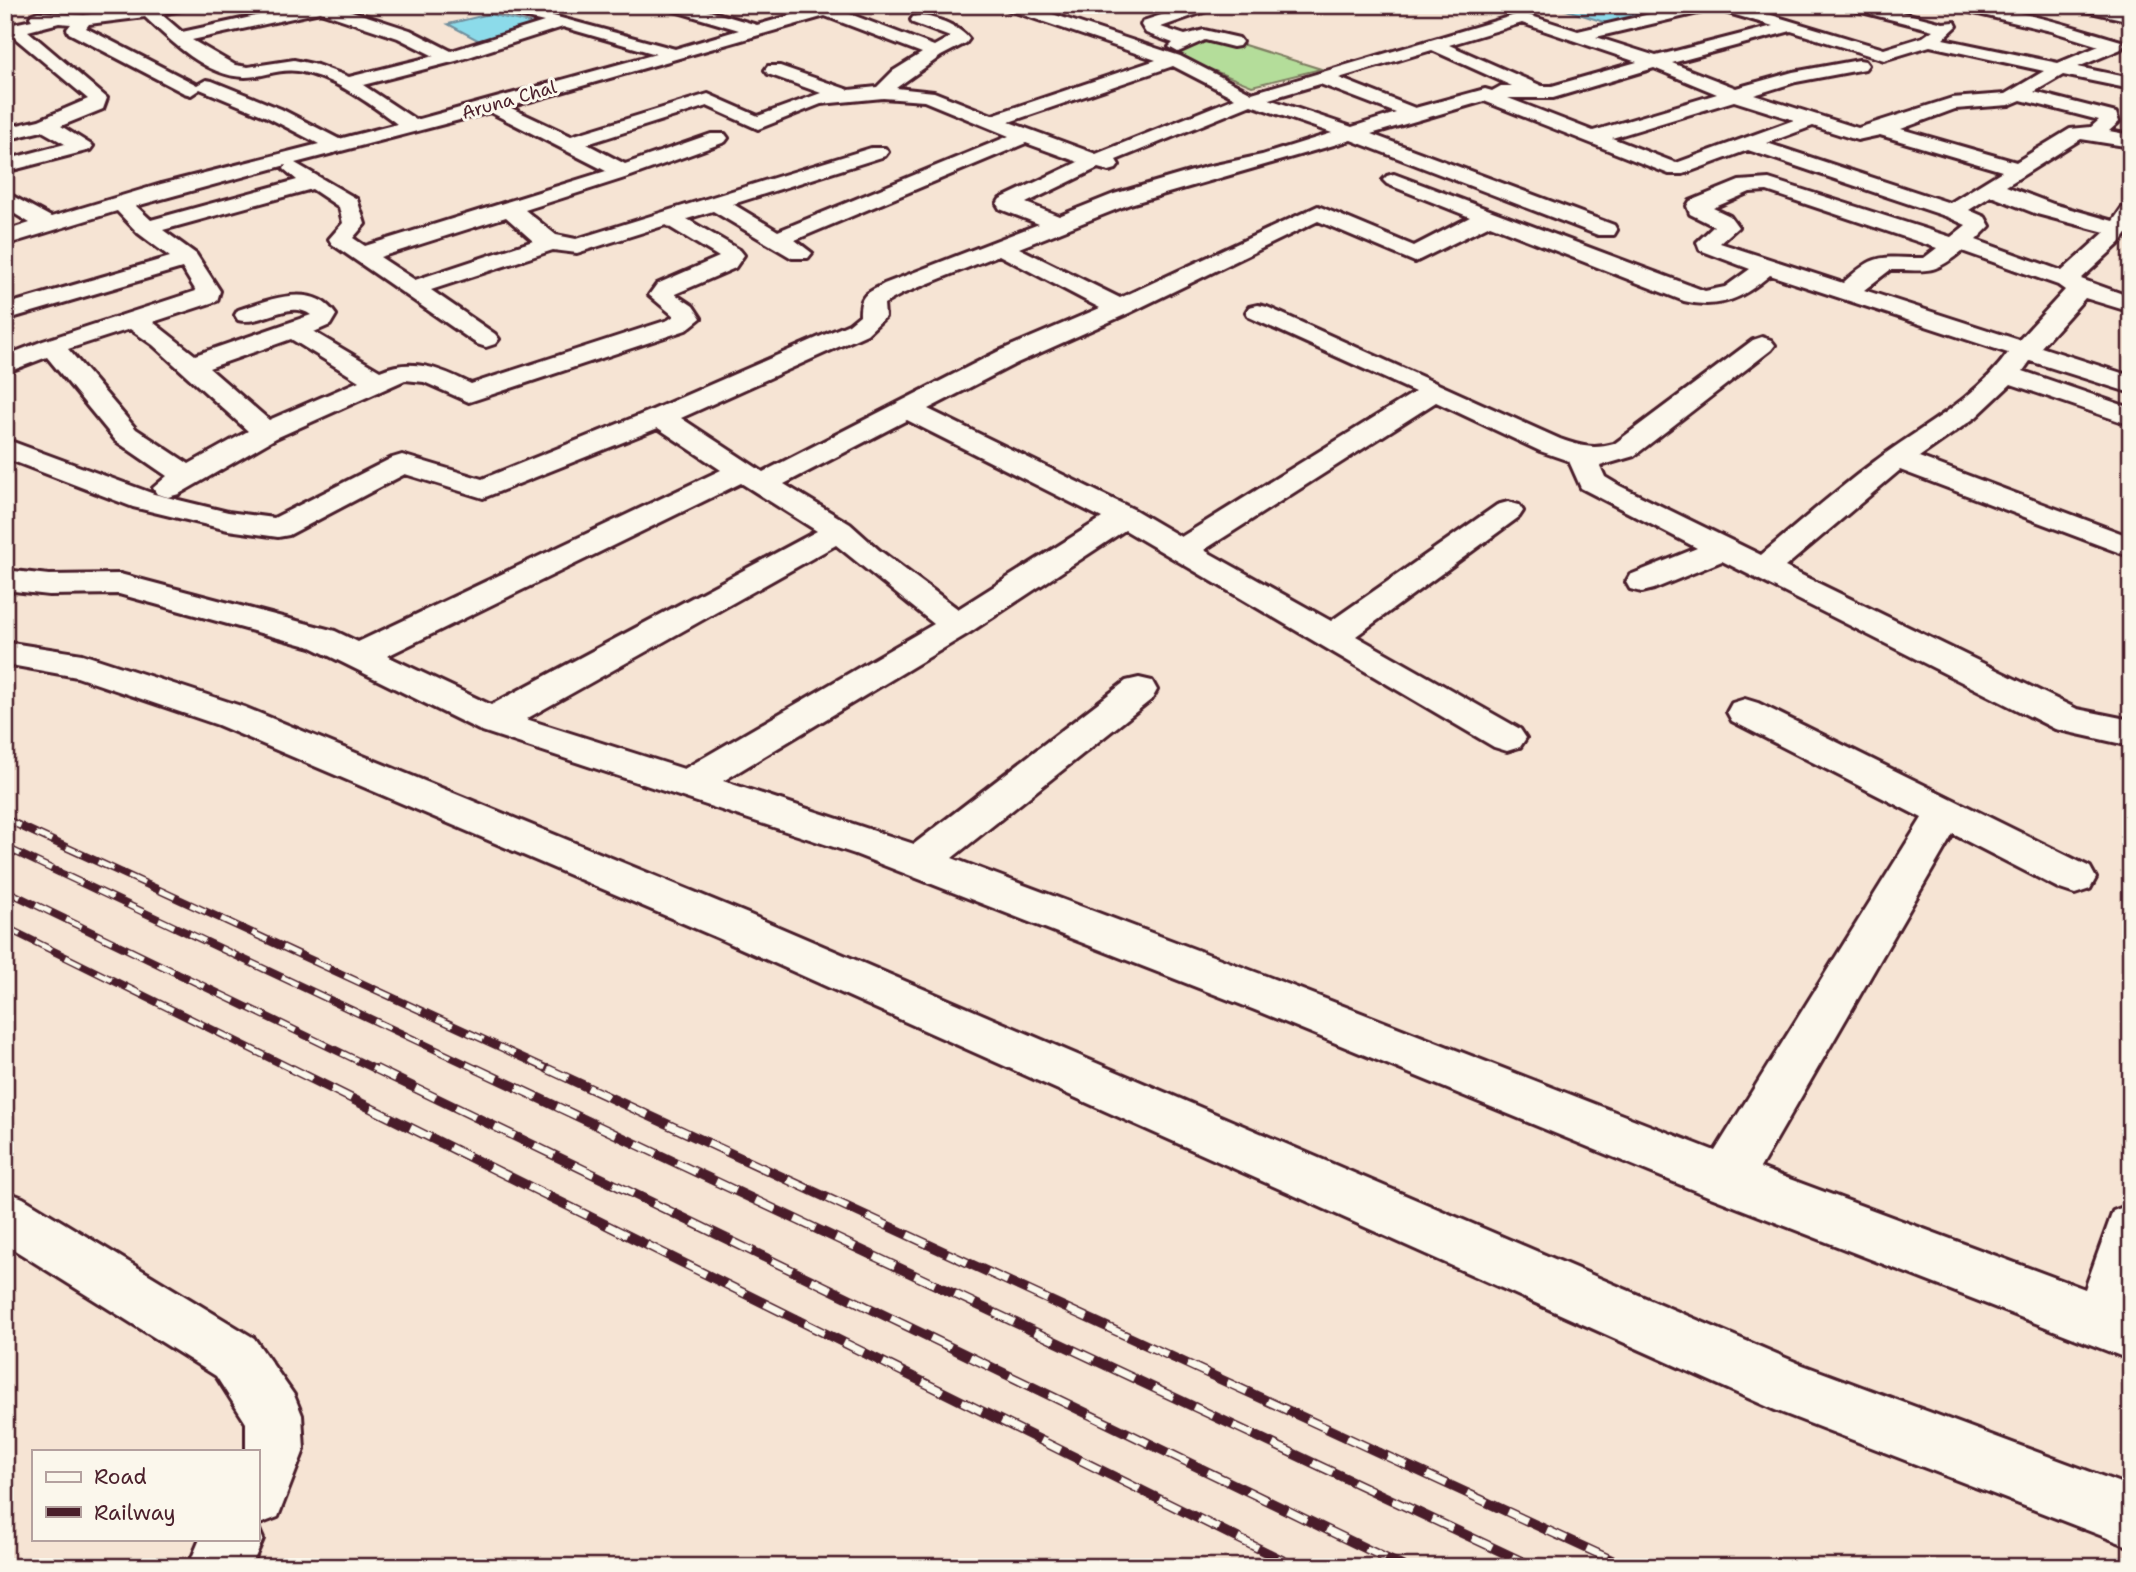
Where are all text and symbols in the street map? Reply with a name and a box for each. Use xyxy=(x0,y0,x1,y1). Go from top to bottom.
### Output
street label: Aruna Chal xyxy=(459,75,560,125)
legend xyxy=(32,1450,259,1540)
text: Road xyxy=(94,1463,147,1491)
text: Railway xyxy=(94,1499,176,1527)

